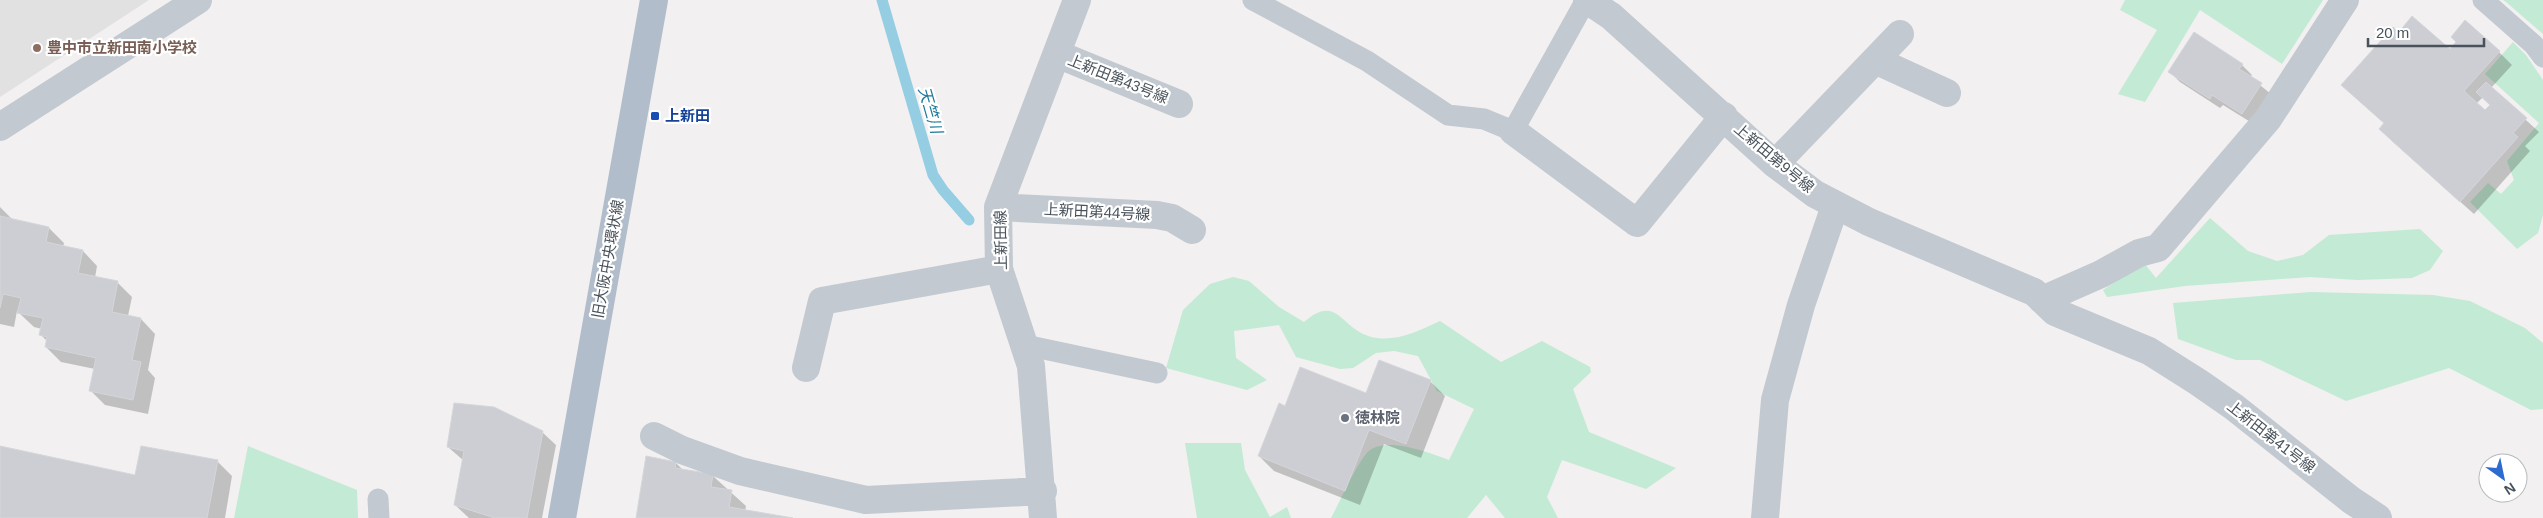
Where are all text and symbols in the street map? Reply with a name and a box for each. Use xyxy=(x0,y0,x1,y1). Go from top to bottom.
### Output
scale bar xyxy=(2368,15,2484,47)
text: 20 m xyxy=(2376,24,2409,41)
place label: 豊中市立新田南小学校 xyxy=(47,39,197,56)
marker: 豊中市立新田南小学校 xyxy=(31,42,43,54)
street label: 上新田第43号線 xyxy=(1066,51,1171,106)
water label: 天竺川 xyxy=(916,85,946,137)
place label: 上新田 xyxy=(665,107,710,124)
marker: 上新田 xyxy=(649,110,661,122)
street label: 上新田第9号線 xyxy=(1731,119,1817,196)
street label: 旧大阪中央環状線 xyxy=(589,198,626,319)
street label: 上新田第44号線 xyxy=(1043,200,1151,223)
street label: 上新田線 xyxy=(991,210,1010,270)
street label: 上新田第41号線 xyxy=(2224,397,2319,476)
place label: 徳林院 xyxy=(1355,409,1400,426)
marker: 徳林院 xyxy=(1339,412,1351,424)
north arrow xyxy=(2478,453,2528,503)
text: N xyxy=(2501,479,2519,498)

